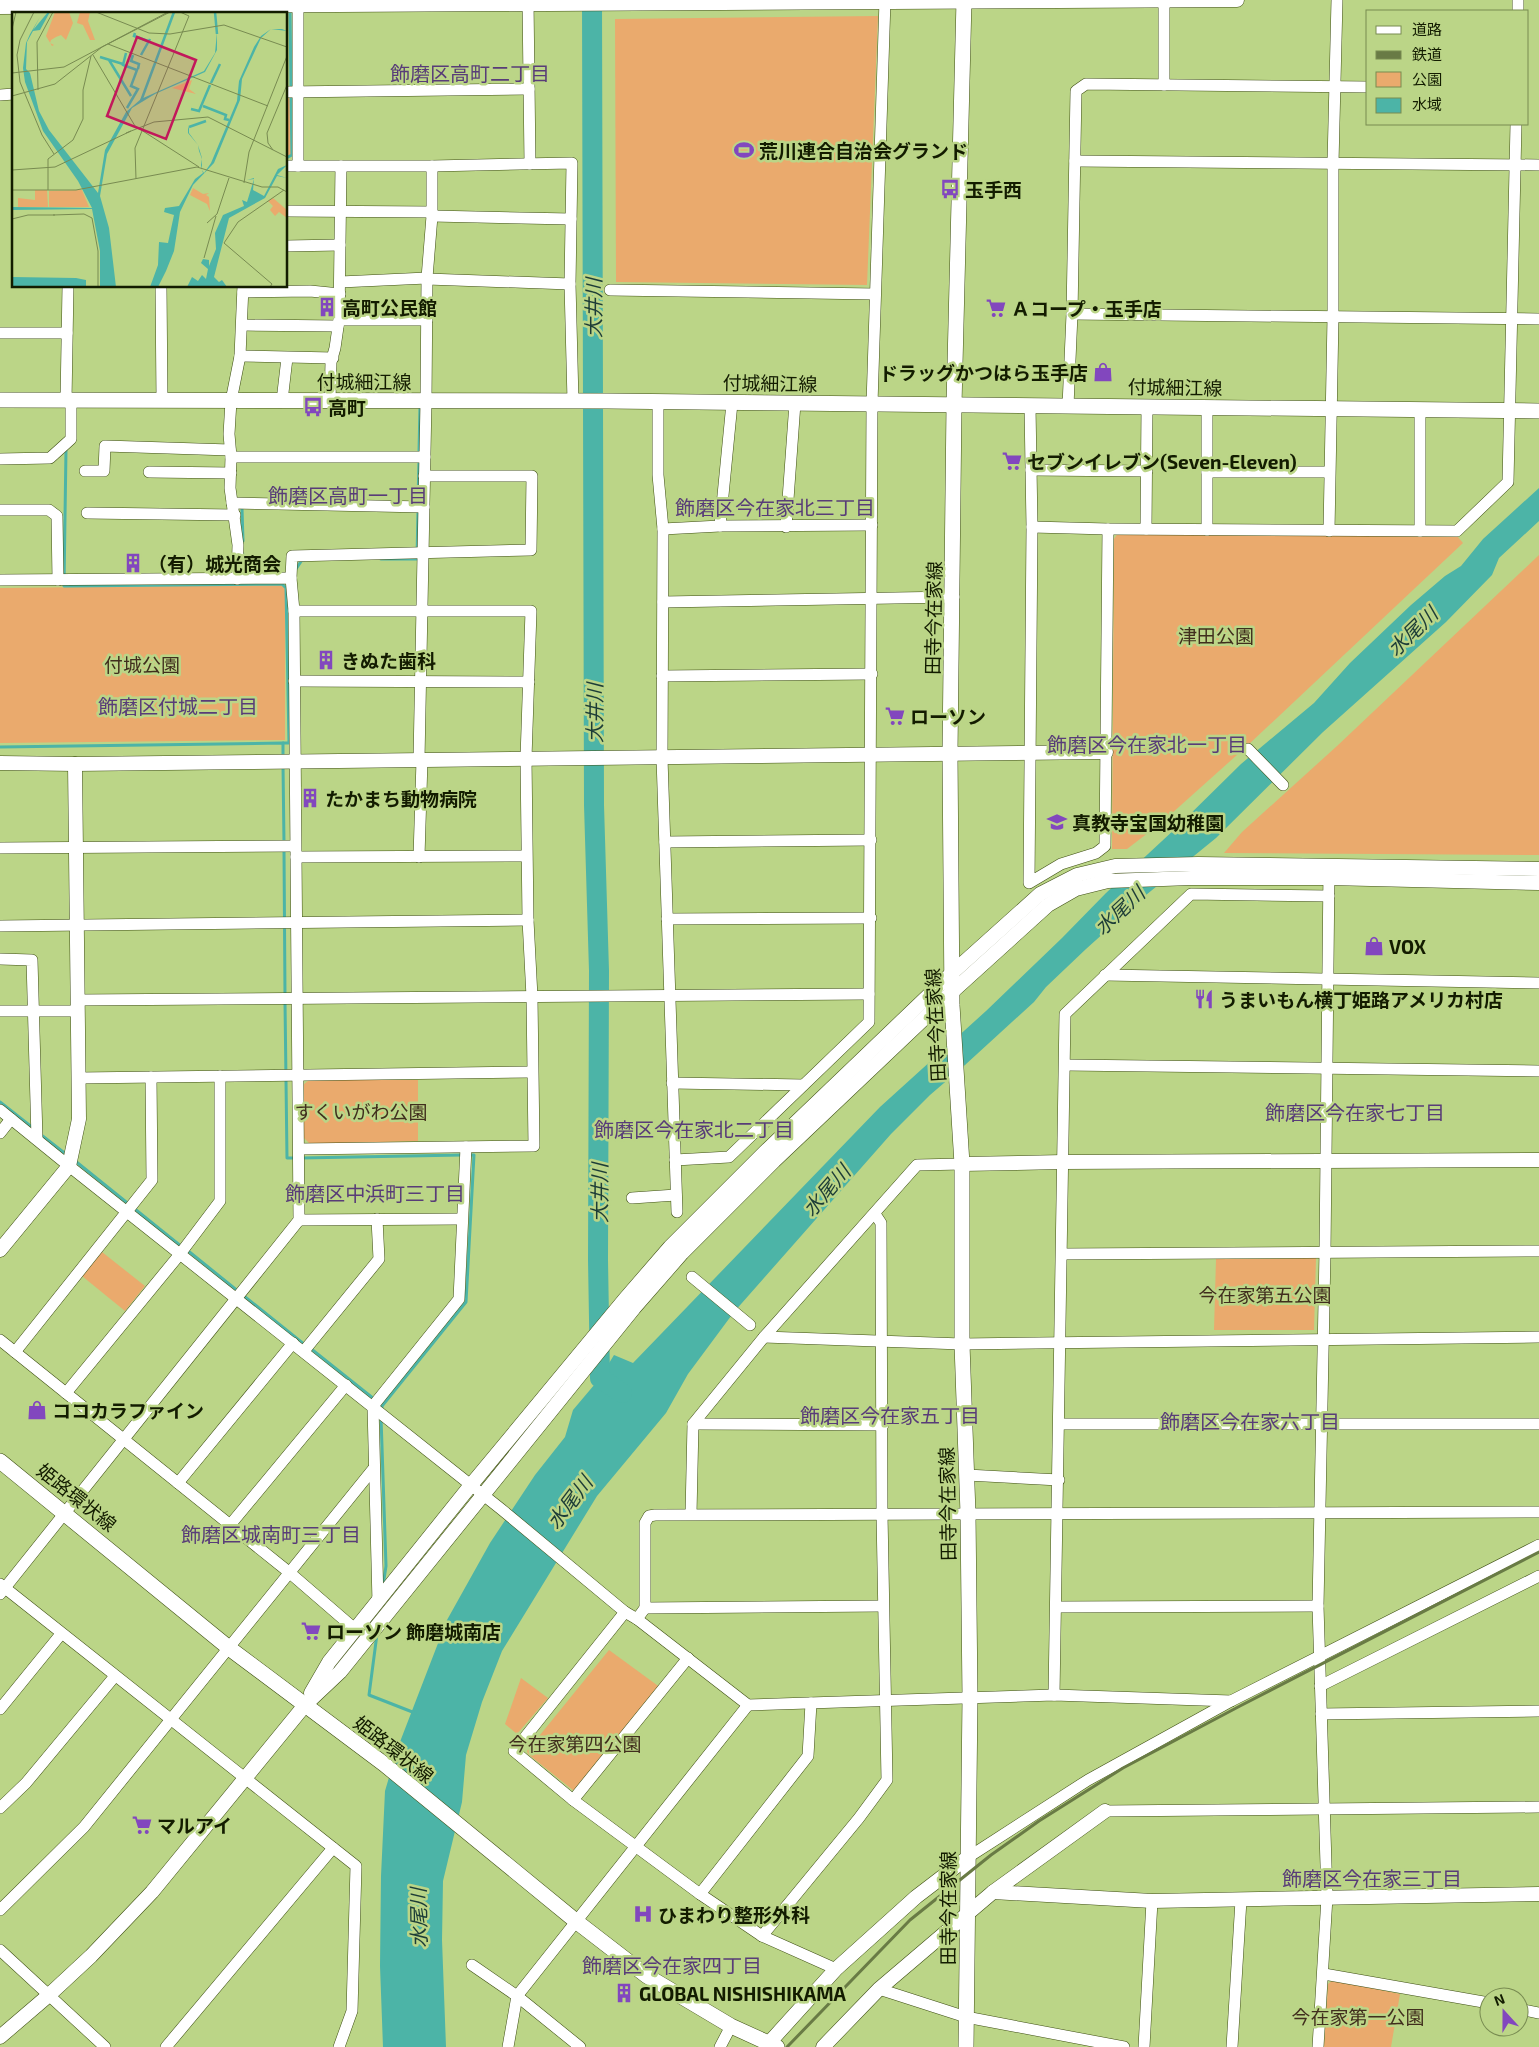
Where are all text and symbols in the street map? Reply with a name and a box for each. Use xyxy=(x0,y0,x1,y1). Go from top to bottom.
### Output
legend xyxy=(1366,10,1529,125)
inset map xyxy=(12,12,288,288)
text: 道路 xyxy=(1412,20,1442,38)
text: 鉄道 xyxy=(1412,45,1442,63)
district label: 飾磨区高町二丁目 xyxy=(390,61,550,85)
text: 公園 xyxy=(1412,70,1442,88)
text: 水域 xyxy=(1412,95,1442,113)
sports icon: 荒川連合自治会グランド xyxy=(733,139,755,161)
place label: 荒川連合自治会グランド xyxy=(759,139,968,162)
bus stop icon: 玉手西 xyxy=(939,178,961,200)
place label: 玉手西 xyxy=(965,178,1022,201)
water label: 大井川 xyxy=(581,276,605,338)
building icon: 高町公民館 xyxy=(316,296,338,318)
place label: 高町公民館 xyxy=(342,296,437,319)
supermarket icon: Ａコープ・玉手店 xyxy=(985,297,1007,319)
place label: Ａコープ・玉手店 xyxy=(1011,297,1162,320)
place label: ドラッグかつはら玉手店 xyxy=(879,361,1088,384)
shop icon: ドラッグかつはら玉手店 xyxy=(1092,361,1114,383)
street label: 付城細江線 xyxy=(316,370,412,393)
street label: 付城細江線 xyxy=(722,371,818,395)
street label: 付城細江線 xyxy=(1127,375,1223,399)
bus stop icon: 高町 xyxy=(302,396,324,418)
place label: 高町 xyxy=(328,396,366,419)
supermarket icon: セブンイレブン(Seven-Eleven) xyxy=(1001,450,1023,472)
place label: セブンイレブン(Seven-Eleven) xyxy=(1027,450,1297,473)
district label: 飾磨区高町一丁目 xyxy=(268,483,428,507)
district label: 飾磨区今在家北三丁目 xyxy=(675,495,875,519)
building icon: （有）城光商会 xyxy=(122,552,144,574)
place label: （有）城光商会 xyxy=(148,552,281,575)
street label: 田寺今在家線 xyxy=(921,561,945,675)
water label: 水尾川 xyxy=(1382,600,1443,660)
park label: 津田公園 xyxy=(1178,624,1254,647)
building icon: きぬた歯科 xyxy=(315,649,337,671)
place label: きぬた歯科 xyxy=(341,649,436,672)
park label: 付城公園 xyxy=(104,653,180,676)
water label: 大井川 xyxy=(582,681,606,743)
district label: 飾磨区付城二丁目 xyxy=(98,694,258,718)
supermarket icon: ローソン xyxy=(884,705,906,727)
place label: ローソン xyxy=(910,705,986,728)
district label: 飾磨区今在家北一丁目 xyxy=(1047,732,1247,756)
building icon: たかまち動物病院 xyxy=(299,787,321,809)
place label: たかまち動物病院 xyxy=(325,787,477,810)
school or university icon: 真教寺宝国幼稚園 xyxy=(1046,811,1068,833)
place label: 真教寺宝国幼稚園 xyxy=(1072,811,1224,834)
water label: 水尾川 xyxy=(1089,879,1151,939)
shop icon: VOX xyxy=(1363,935,1385,957)
place label: VOX xyxy=(1389,935,1427,958)
street label: 田寺今在家線 xyxy=(921,967,949,1083)
restaurant icon: うまいもん横丁姫路アメリカ村店 xyxy=(1193,988,1215,1010)
place label: うまいもん横丁姫路アメリカ村店 xyxy=(1219,988,1503,1011)
park label: すくいがわ公園 xyxy=(294,1100,428,1123)
district label: 飾磨区今在家七丁目 xyxy=(1265,1100,1445,1124)
district label: 飾磨区今在家北二丁目 xyxy=(594,1117,794,1141)
water label: 水尾川 xyxy=(797,1158,856,1221)
water label: 大井川 xyxy=(587,1161,611,1223)
district label: 飾磨区中浜町三丁目 xyxy=(285,1181,465,1205)
park label: 今在家第五公園 xyxy=(1198,1283,1332,1306)
shop icon: ココカラファイン xyxy=(26,1399,48,1421)
place label: ココカラファイン xyxy=(52,1399,204,1422)
district label: 飾磨区今在家五丁目 xyxy=(800,1403,980,1427)
district label: 飾磨区今在家六丁目 xyxy=(1160,1409,1340,1433)
street label: 田寺今在家線 xyxy=(935,1447,959,1561)
street label: 姫路環状線 xyxy=(33,1458,121,1536)
water label: 水尾川 xyxy=(541,1469,598,1533)
district label: 飾磨区城南町三丁目 xyxy=(181,1522,361,1546)
supermarket icon: ローソン 飾磨城南店 xyxy=(300,1620,322,1642)
place label: ローソン 飾磨城南店 xyxy=(326,1620,501,1643)
street label: 姫路環状線 xyxy=(349,1711,439,1787)
park label: 今在家第四公園 xyxy=(508,1732,642,1755)
supermarket icon: マルアイ xyxy=(131,1814,153,1836)
place label: マルアイ xyxy=(157,1814,232,1837)
street label: 田寺今在家線 xyxy=(936,1851,959,1965)
district label: 飾磨区今在家三丁目 xyxy=(1282,1866,1462,1890)
water label: 水尾川 xyxy=(405,1886,431,1948)
hospital icon: ひまわり整形外科 xyxy=(632,1903,654,1925)
place label: ひまわり整形外科 xyxy=(658,1903,810,1926)
district label: 飾磨区今在家四丁目 xyxy=(582,1953,762,1977)
building icon: GLOBAL NISHISHIKAMA xyxy=(613,1982,635,2004)
place label: GLOBAL NISHISHIKAMA xyxy=(639,1982,847,2005)
north arrow xyxy=(1479,1987,1529,2037)
text: N xyxy=(1491,1990,1507,2009)
park label: 今在家第一公園 xyxy=(1291,2005,1425,2028)

